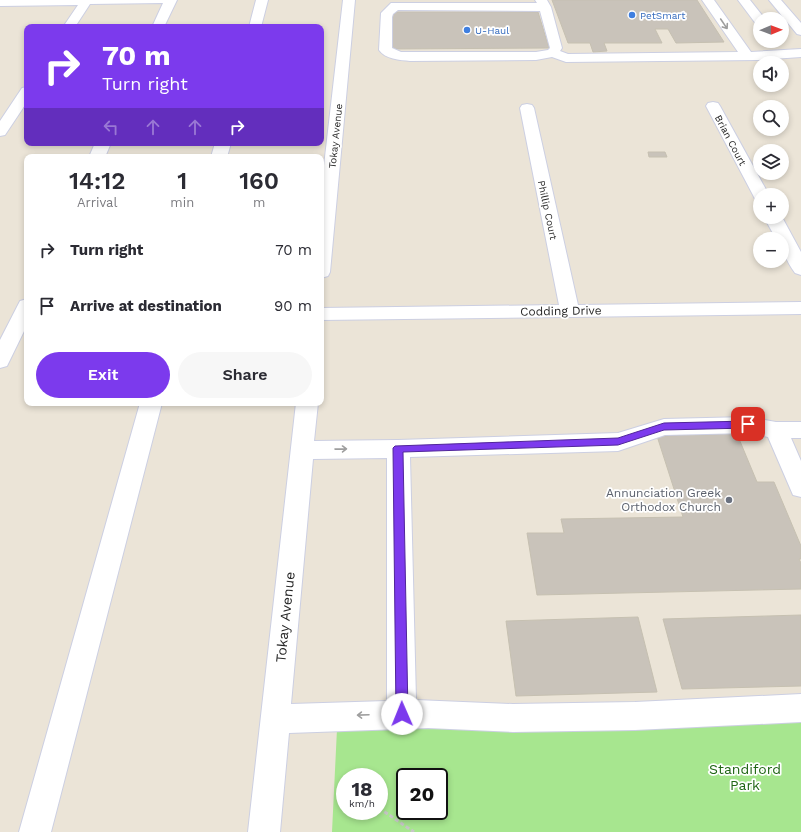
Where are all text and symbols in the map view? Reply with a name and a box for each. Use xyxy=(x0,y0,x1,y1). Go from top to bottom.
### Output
marker: PetSmart xyxy=(627,10,637,20)
place label: PetSmart xyxy=(640,10,686,21)
north arrow xyxy=(753,12,789,48)
map controls xyxy=(753,12,789,268)
one-way arrow xyxy=(720,18,728,29)
marker: U-Haul xyxy=(462,25,472,35)
place label: U-Haul xyxy=(475,25,509,36)
text: 70 m xyxy=(102,39,171,72)
icon: right xyxy=(36,40,88,92)
button: sound xyxy=(753,56,789,92)
text: Turn right xyxy=(102,73,188,94)
button: search xyxy=(753,100,789,136)
street label: Tokay Avenue xyxy=(327,103,344,169)
street label: Brian Court xyxy=(713,113,749,168)
icon: left xyxy=(100,116,122,138)
icon: ahead xyxy=(142,116,164,138)
icon: ahead xyxy=(184,116,206,138)
icon: right xyxy=(226,116,248,138)
button: layers xyxy=(753,144,789,180)
text: 14:12 xyxy=(69,167,125,195)
text: 1 xyxy=(177,167,187,195)
text: 160 xyxy=(239,167,279,195)
street label: Phillip Court xyxy=(536,179,559,242)
button: + xyxy=(753,188,789,224)
text: Arrival xyxy=(77,195,117,210)
text: min xyxy=(170,195,194,210)
text: m xyxy=(253,195,265,210)
button: − xyxy=(753,232,789,268)
icon: right xyxy=(36,239,58,261)
text: Turn right xyxy=(70,241,143,259)
text: 70 m xyxy=(275,241,312,259)
icon: arrive xyxy=(36,295,58,317)
text: Arrive at destination xyxy=(70,297,222,315)
text: 90 m xyxy=(274,297,312,315)
street label: Codding Drive xyxy=(520,303,602,319)
button: Exit xyxy=(36,352,170,398)
button: Share xyxy=(178,352,312,398)
pin xyxy=(731,407,765,441)
icon: arrive xyxy=(737,413,759,435)
one-way arrow xyxy=(334,445,347,453)
place label: Annunciation Greek Orthodox Church xyxy=(606,486,721,514)
marker: Annunciation Greek Orthodox Church xyxy=(724,495,734,505)
street label: Tokay Avenue xyxy=(272,571,298,663)
position arrow xyxy=(381,693,423,735)
one-way arrow xyxy=(357,712,370,719)
park label: Standiford Park xyxy=(709,761,781,793)
speed limit sign: 20 xyxy=(396,768,448,820)
text: 18 xyxy=(351,777,373,801)
text: km/h xyxy=(349,798,375,809)

